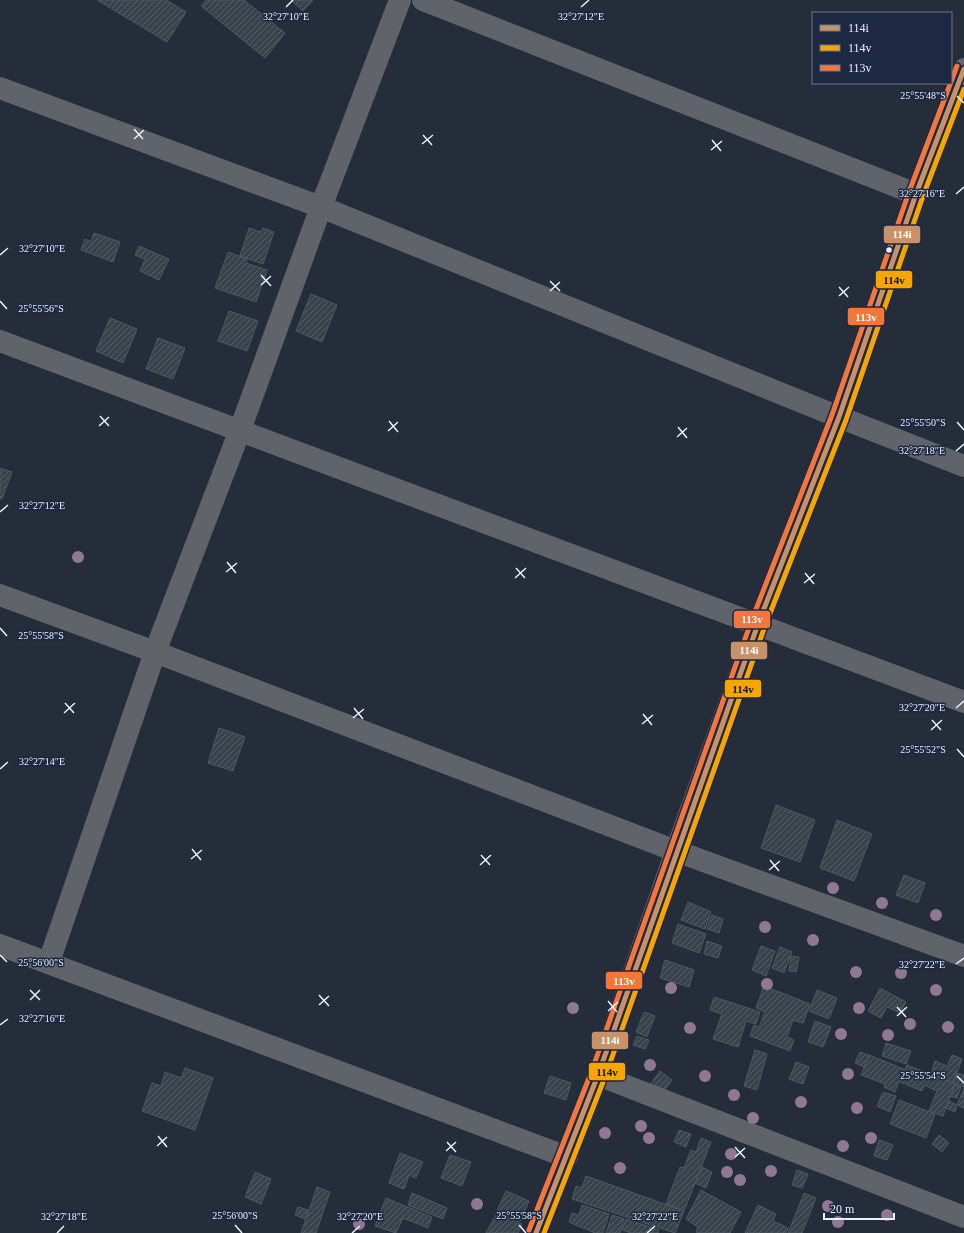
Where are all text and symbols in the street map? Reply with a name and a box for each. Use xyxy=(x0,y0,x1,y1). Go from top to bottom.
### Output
text: 32°27'10"E xyxy=(263,11,309,22)
text: 32°27'12"E xyxy=(558,11,604,22)
legend xyxy=(812,12,952,84)
text: 114i xyxy=(848,21,870,35)
text: 114v xyxy=(848,41,872,55)
text: 113v xyxy=(848,61,872,75)
text: 25°55'48"S xyxy=(900,90,946,101)
text: 32°27'16"E xyxy=(899,188,945,199)
line badge: 114i xyxy=(883,225,921,244)
text: 114i xyxy=(893,228,911,240)
text: 32°27'10"E xyxy=(19,243,65,254)
unlabelled marker xyxy=(884,245,894,255)
line badge: 114v xyxy=(875,270,913,289)
text: 114v xyxy=(883,274,905,286)
text: 25°55'56"S xyxy=(18,303,64,314)
line badge: 113v xyxy=(847,307,885,326)
text: 113v xyxy=(855,311,877,323)
text: 25°55'50"S xyxy=(900,417,946,428)
text: 32°27'18"E xyxy=(899,445,945,456)
text: 32°27'12"E xyxy=(19,500,65,511)
line badge: 113v xyxy=(733,610,771,629)
text: 113v xyxy=(741,613,763,625)
text: 25°55'58"S xyxy=(18,630,64,641)
line badge: 114i xyxy=(730,641,768,660)
text: 114i xyxy=(740,644,758,656)
line badge: 114v xyxy=(724,679,762,698)
text: 114v xyxy=(732,683,754,695)
text: 32°27'20"E xyxy=(899,702,945,713)
text: 25°55'52"S xyxy=(900,744,946,755)
text: 32°27'14"E xyxy=(19,756,65,767)
text: 25°56'00"S xyxy=(18,957,64,968)
text: 32°27'22"E xyxy=(899,959,945,970)
line badge: 113v xyxy=(605,971,643,990)
text: 113v xyxy=(613,975,635,987)
text: 32°27'16"E xyxy=(19,1013,65,1024)
line badge: 114i xyxy=(591,1031,629,1050)
text: 114i xyxy=(601,1034,619,1046)
line badge: 114v xyxy=(588,1062,626,1081)
text: 114v xyxy=(596,1066,618,1078)
text: 25°55'54"S xyxy=(900,1070,946,1081)
scale bar xyxy=(824,1195,894,1221)
text: 20 m xyxy=(830,1202,855,1216)
text: 25°56'00"S xyxy=(212,1210,258,1221)
text: 25°55'58"S xyxy=(496,1210,542,1221)
text: 32°27'18"E xyxy=(41,1211,87,1222)
text: 32°27'20"E xyxy=(337,1211,383,1222)
text: 32°27'22"E xyxy=(632,1211,678,1222)

